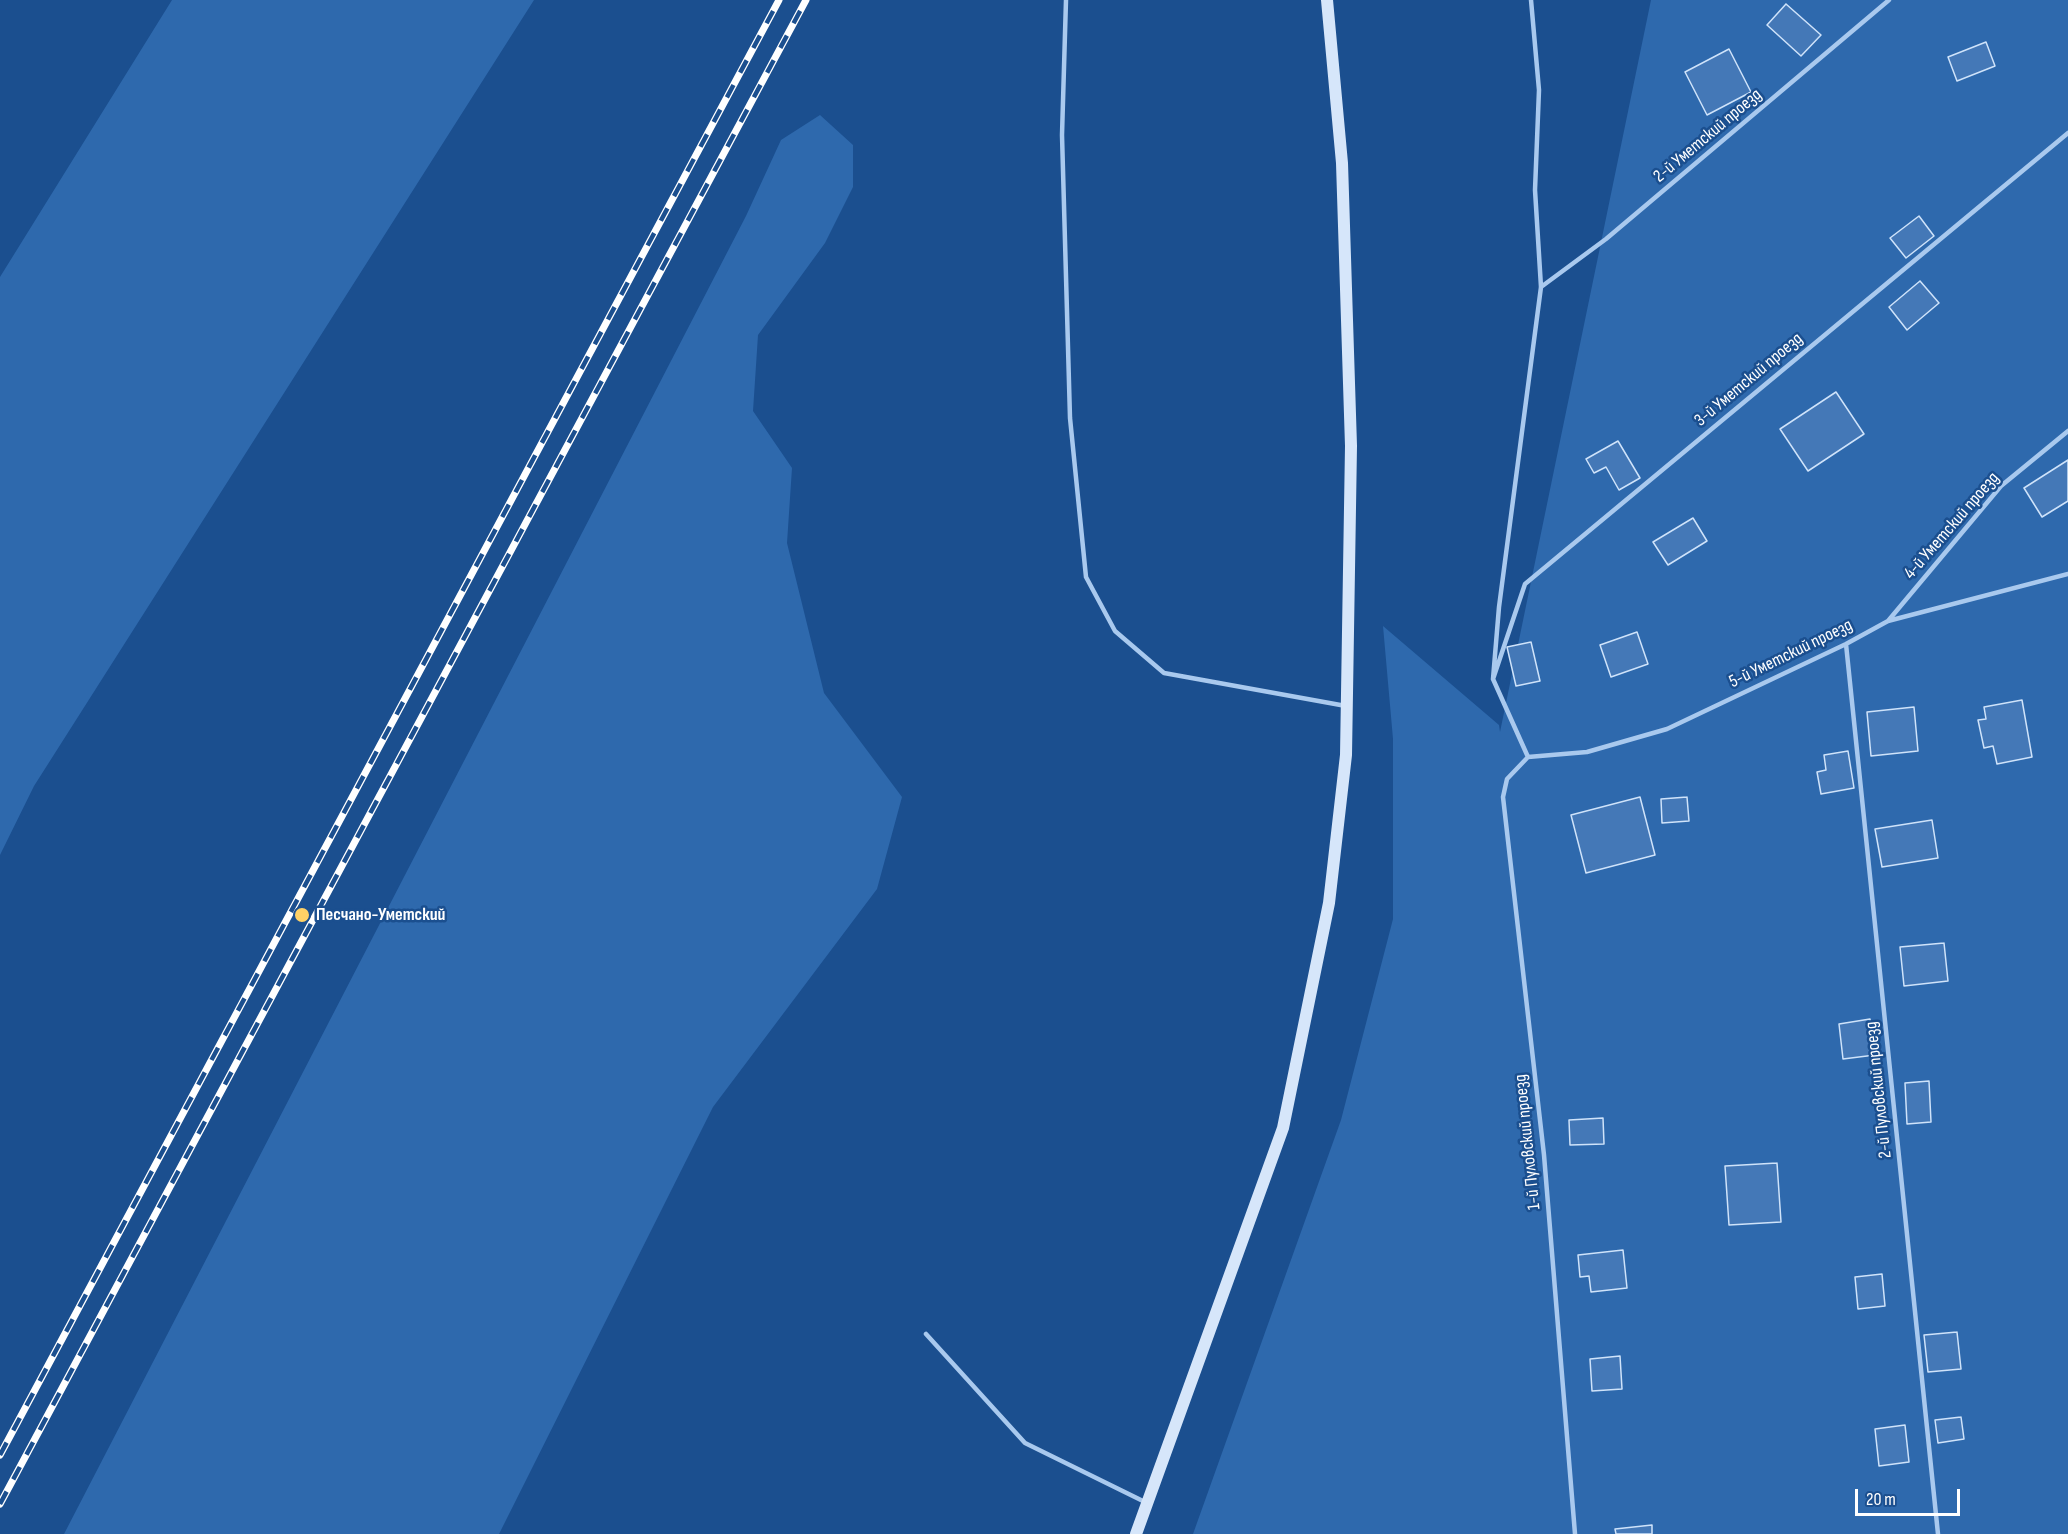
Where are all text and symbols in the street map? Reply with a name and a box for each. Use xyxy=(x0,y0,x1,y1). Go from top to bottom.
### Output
street label: 2-й Уметский проезд xyxy=(1649,84,1767,188)
street label: 3-й Уметский проезд xyxy=(1690,328,1808,432)
street label: 4-й Уметский проезд xyxy=(1900,468,2004,584)
street label: 5-й Уметский проезд xyxy=(1726,615,1856,693)
place label: Песчано-Уметский xyxy=(316,904,445,926)
marker: Песчано-Уметский xyxy=(293,906,311,924)
street label: 2-й Пуловский проезд xyxy=(1861,1021,1897,1159)
street label: 1-й Пуловский проезд xyxy=(1510,1073,1546,1211)
scale bar xyxy=(1858,1477,1963,1515)
text: 20 m xyxy=(1866,1489,1896,1510)

